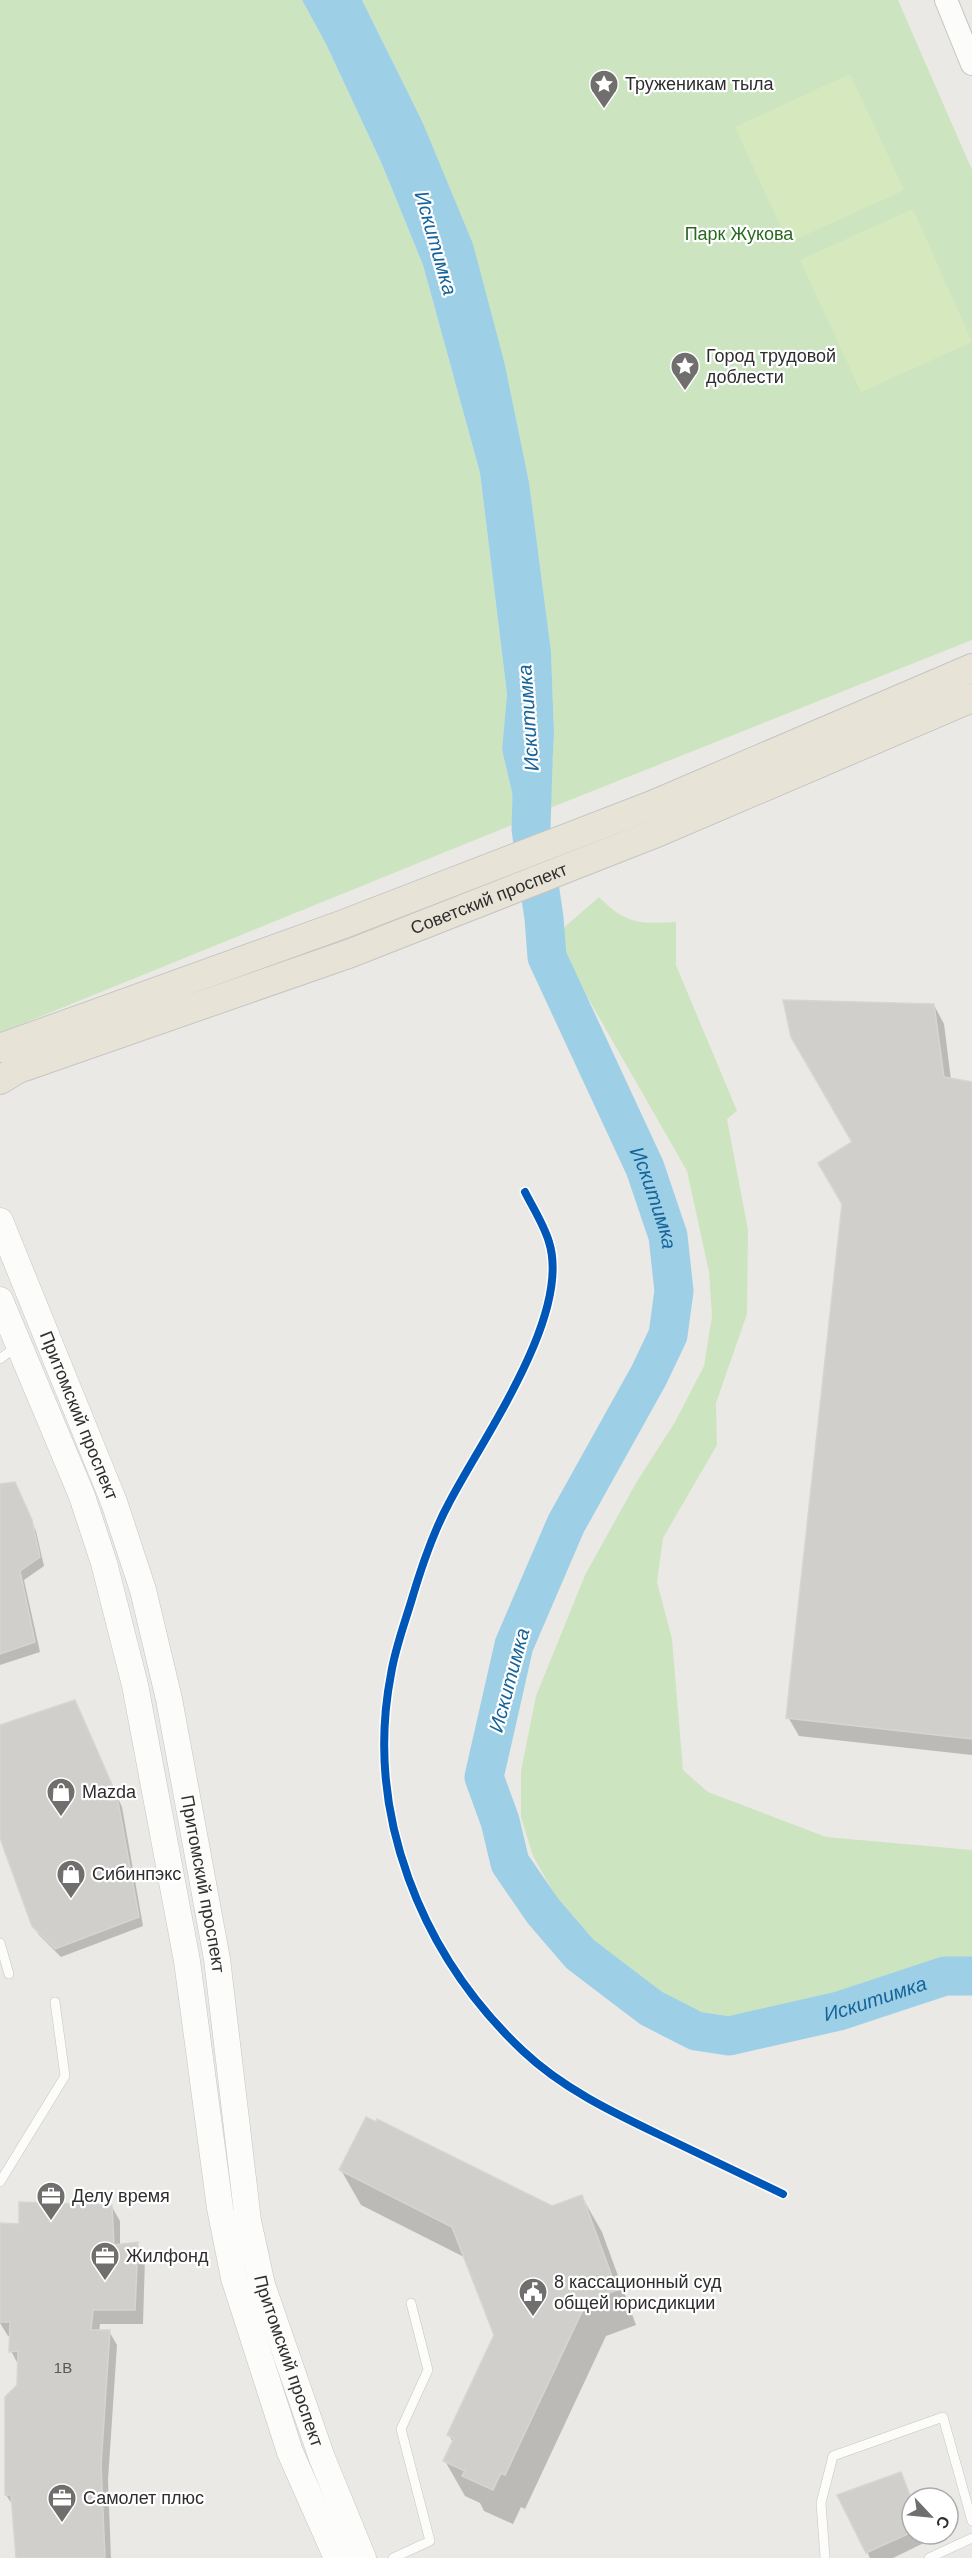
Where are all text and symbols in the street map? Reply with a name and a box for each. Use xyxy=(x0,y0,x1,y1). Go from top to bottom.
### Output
place icon: Труженикам тыла xyxy=(588,68,620,110)
place label: Труженикам тыла xyxy=(625,74,774,94)
water label: Искитимка xyxy=(411,189,461,297)
park label: Парк Жукова xyxy=(685,224,794,244)
place label: Город трудовой доблести xyxy=(706,346,836,387)
place icon: Город трудовой доблести xyxy=(669,350,701,392)
water label: Искитимка xyxy=(513,664,543,772)
street label: Советский проспект xyxy=(408,859,570,939)
water label: Искитимка xyxy=(626,1143,680,1250)
street label: Притомский проспект xyxy=(36,1328,122,1503)
water label: Искитимка xyxy=(485,1626,533,1734)
shop icon: Mazda xyxy=(45,1776,77,1818)
place label: Mazda xyxy=(82,1782,137,1802)
street label: Притомский проспект xyxy=(177,1793,229,1974)
shop icon: Сибинпэкс xyxy=(55,1858,87,1900)
place label: Сибинпэкс xyxy=(92,1864,181,1884)
water label: Искитимка xyxy=(821,1972,929,2025)
office icon: Делу время xyxy=(35,2180,67,2222)
place label: Делу время xyxy=(72,2186,170,2206)
office icon: Жилфонд xyxy=(89,2240,121,2282)
place label: Жилфонд xyxy=(126,2246,209,2266)
place label: 8 кассационный суд общей юрисдикции xyxy=(554,2272,722,2313)
street label: Притомский проспект xyxy=(250,2273,327,2449)
public building icon: 8 кассационный суд общей юрисдикции xyxy=(517,2276,549,2318)
house number: 1В xyxy=(54,2359,72,2376)
office icon: Самолет плюс xyxy=(46,2482,78,2524)
north arrow xyxy=(900,2486,960,2546)
place label: Самолет плюс xyxy=(83,2488,204,2508)
text: С xyxy=(933,2513,953,2532)

